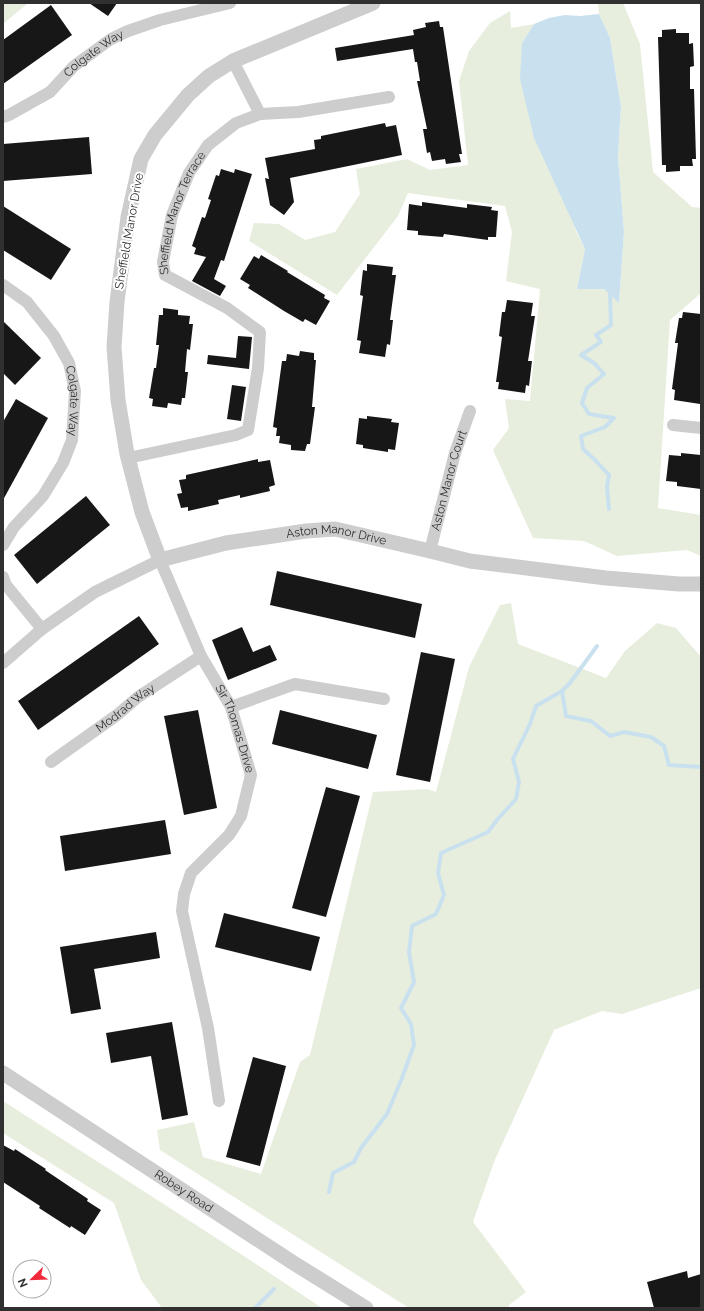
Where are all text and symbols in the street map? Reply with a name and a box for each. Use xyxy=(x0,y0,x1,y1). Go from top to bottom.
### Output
street label: Colgate Way xyxy=(61,27,126,80)
street label: Sheffield Manor Terrace xyxy=(156,149,209,276)
street label: Sheffield Manor Drive xyxy=(112,172,146,290)
street label: Colgate Way xyxy=(63,364,82,437)
street label: Aston Manor Court xyxy=(428,428,470,532)
street label: Aston Manor Drive xyxy=(285,522,388,548)
street label: Modrad Way xyxy=(93,681,158,735)
street label: Sir Thomas Drive xyxy=(212,682,257,774)
street label: Robey Road xyxy=(152,1167,216,1215)
north arrow xyxy=(12,1259,52,1299)
text: N xyxy=(16,1276,31,1289)

